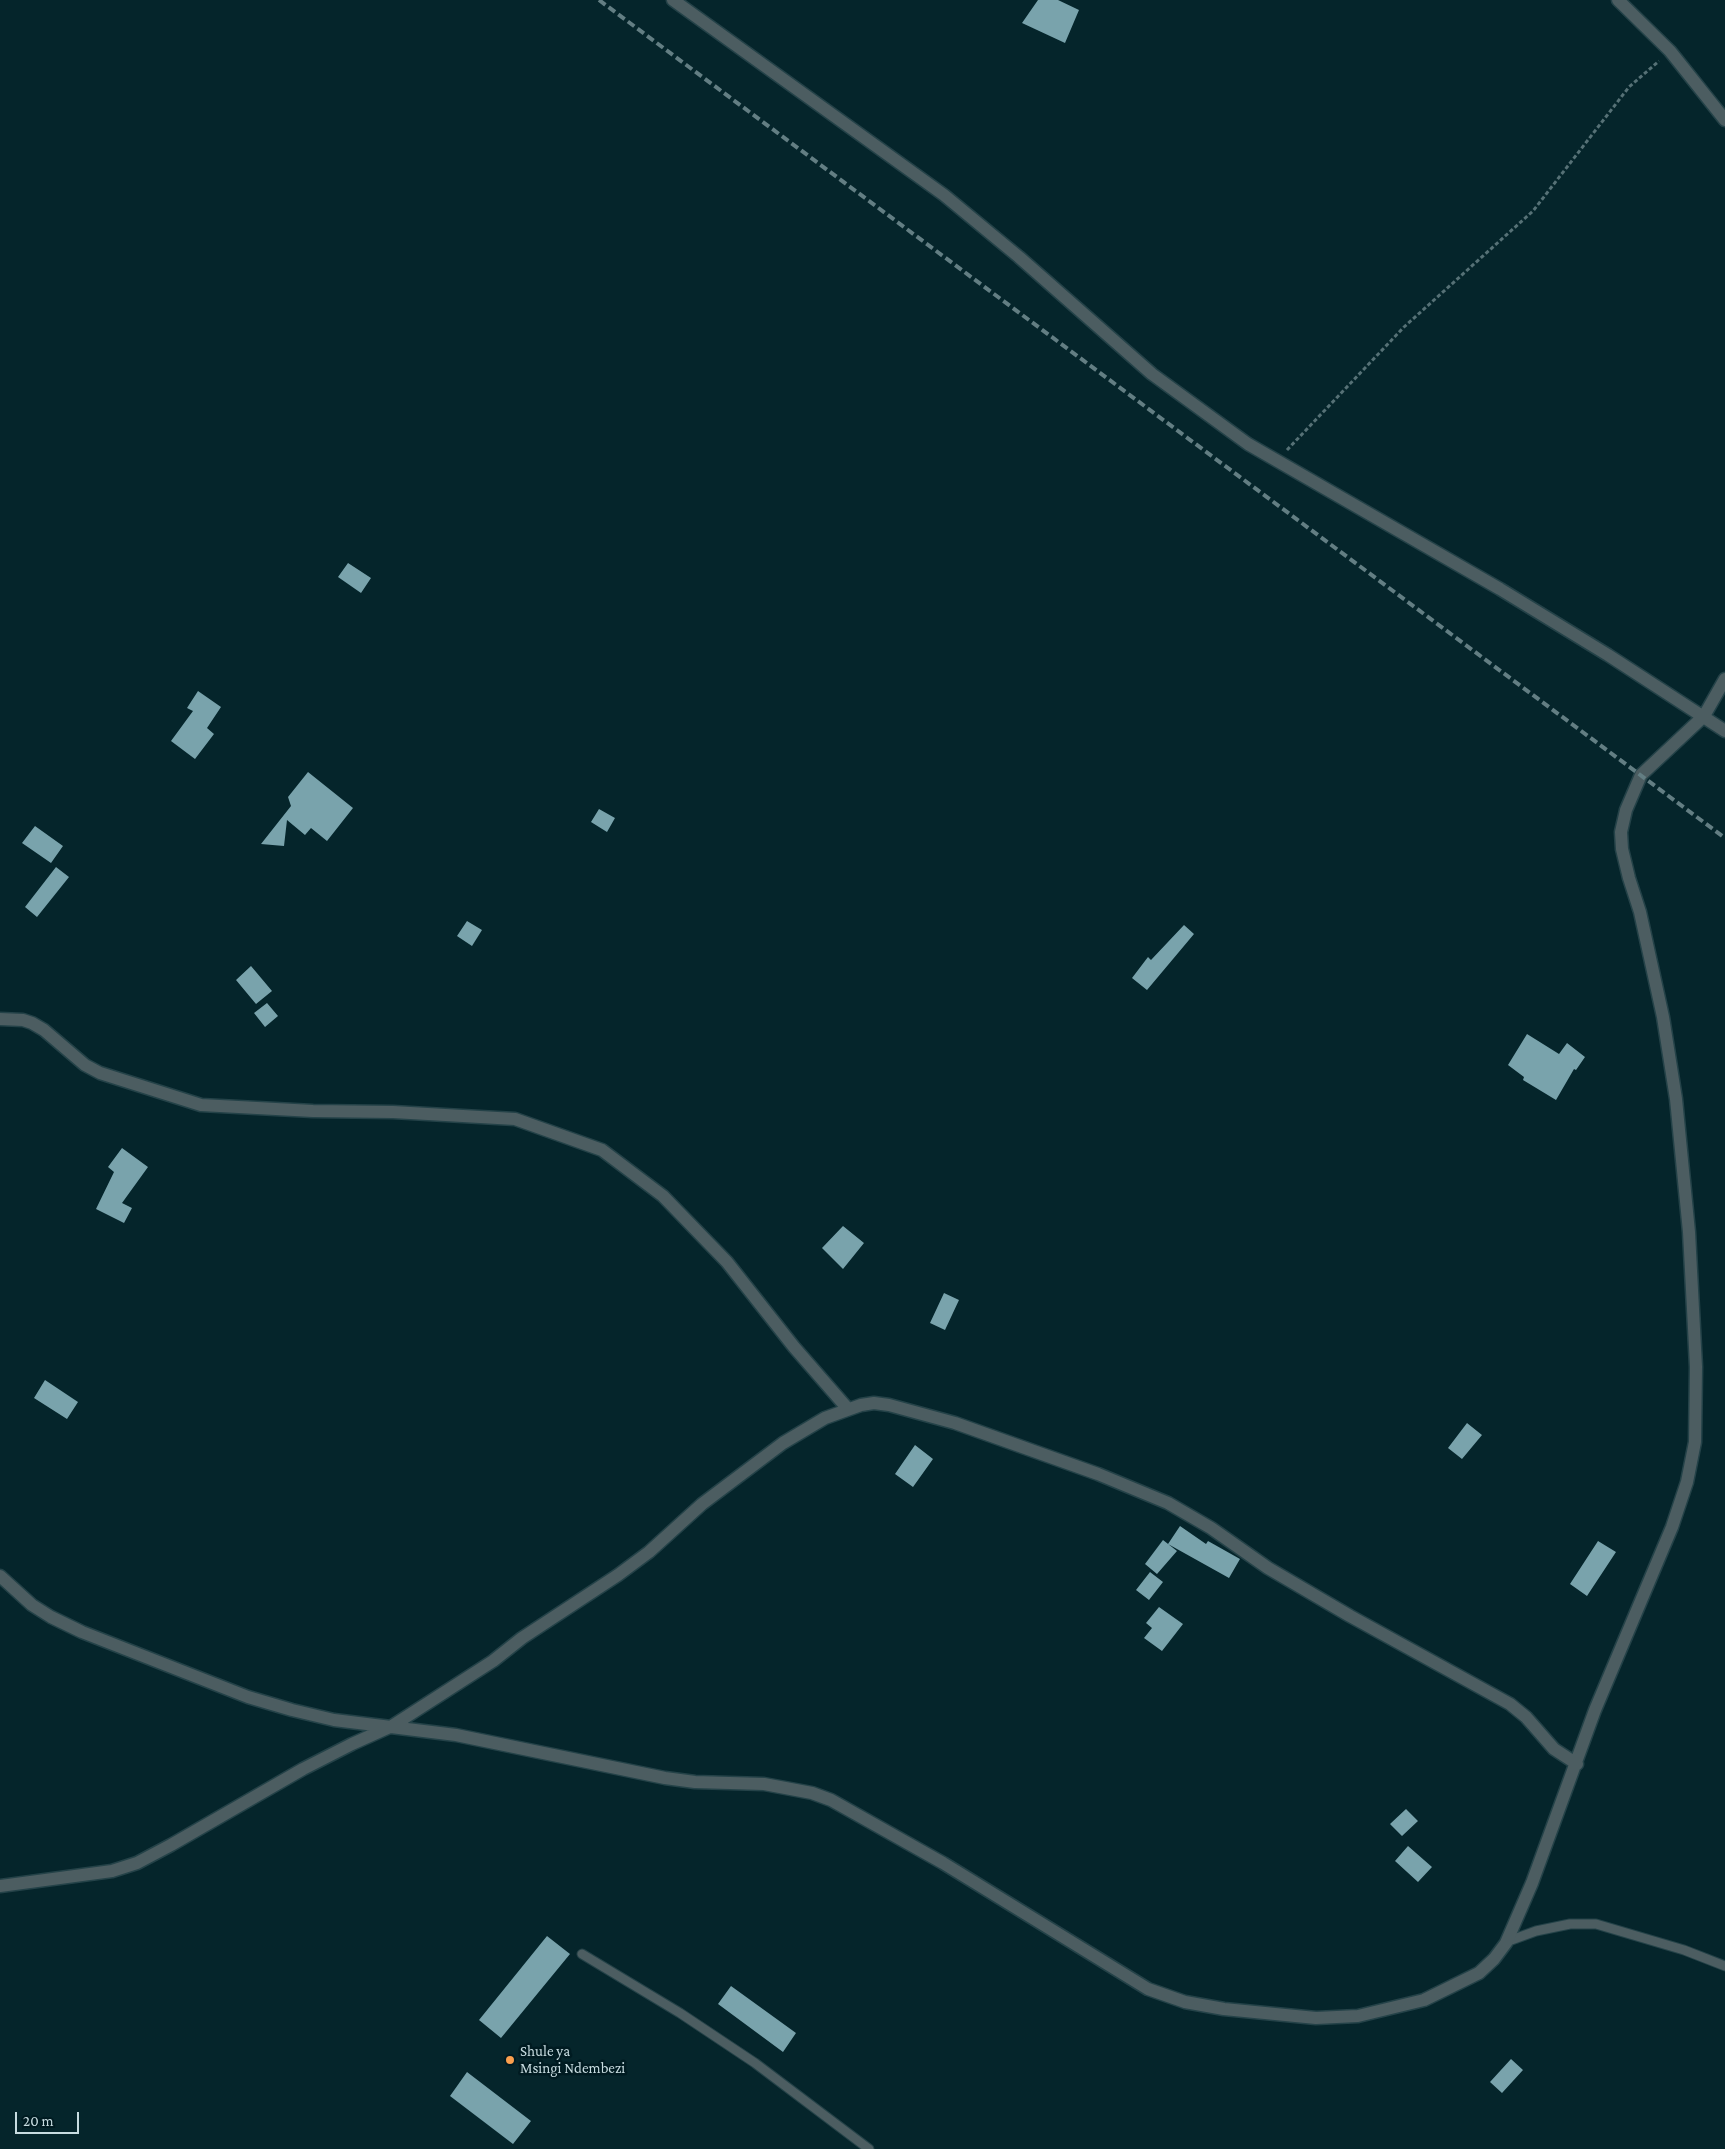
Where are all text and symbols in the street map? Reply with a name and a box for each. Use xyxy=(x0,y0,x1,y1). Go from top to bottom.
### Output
place label: Shule ya Msingi Ndembezi xyxy=(520,2042,625,2077)
marker: Shule ya Msingi Ndembezi xyxy=(504,2054,516,2066)
scale bar xyxy=(18,2102,81,2134)
text: 20 m xyxy=(23,2113,54,2129)

